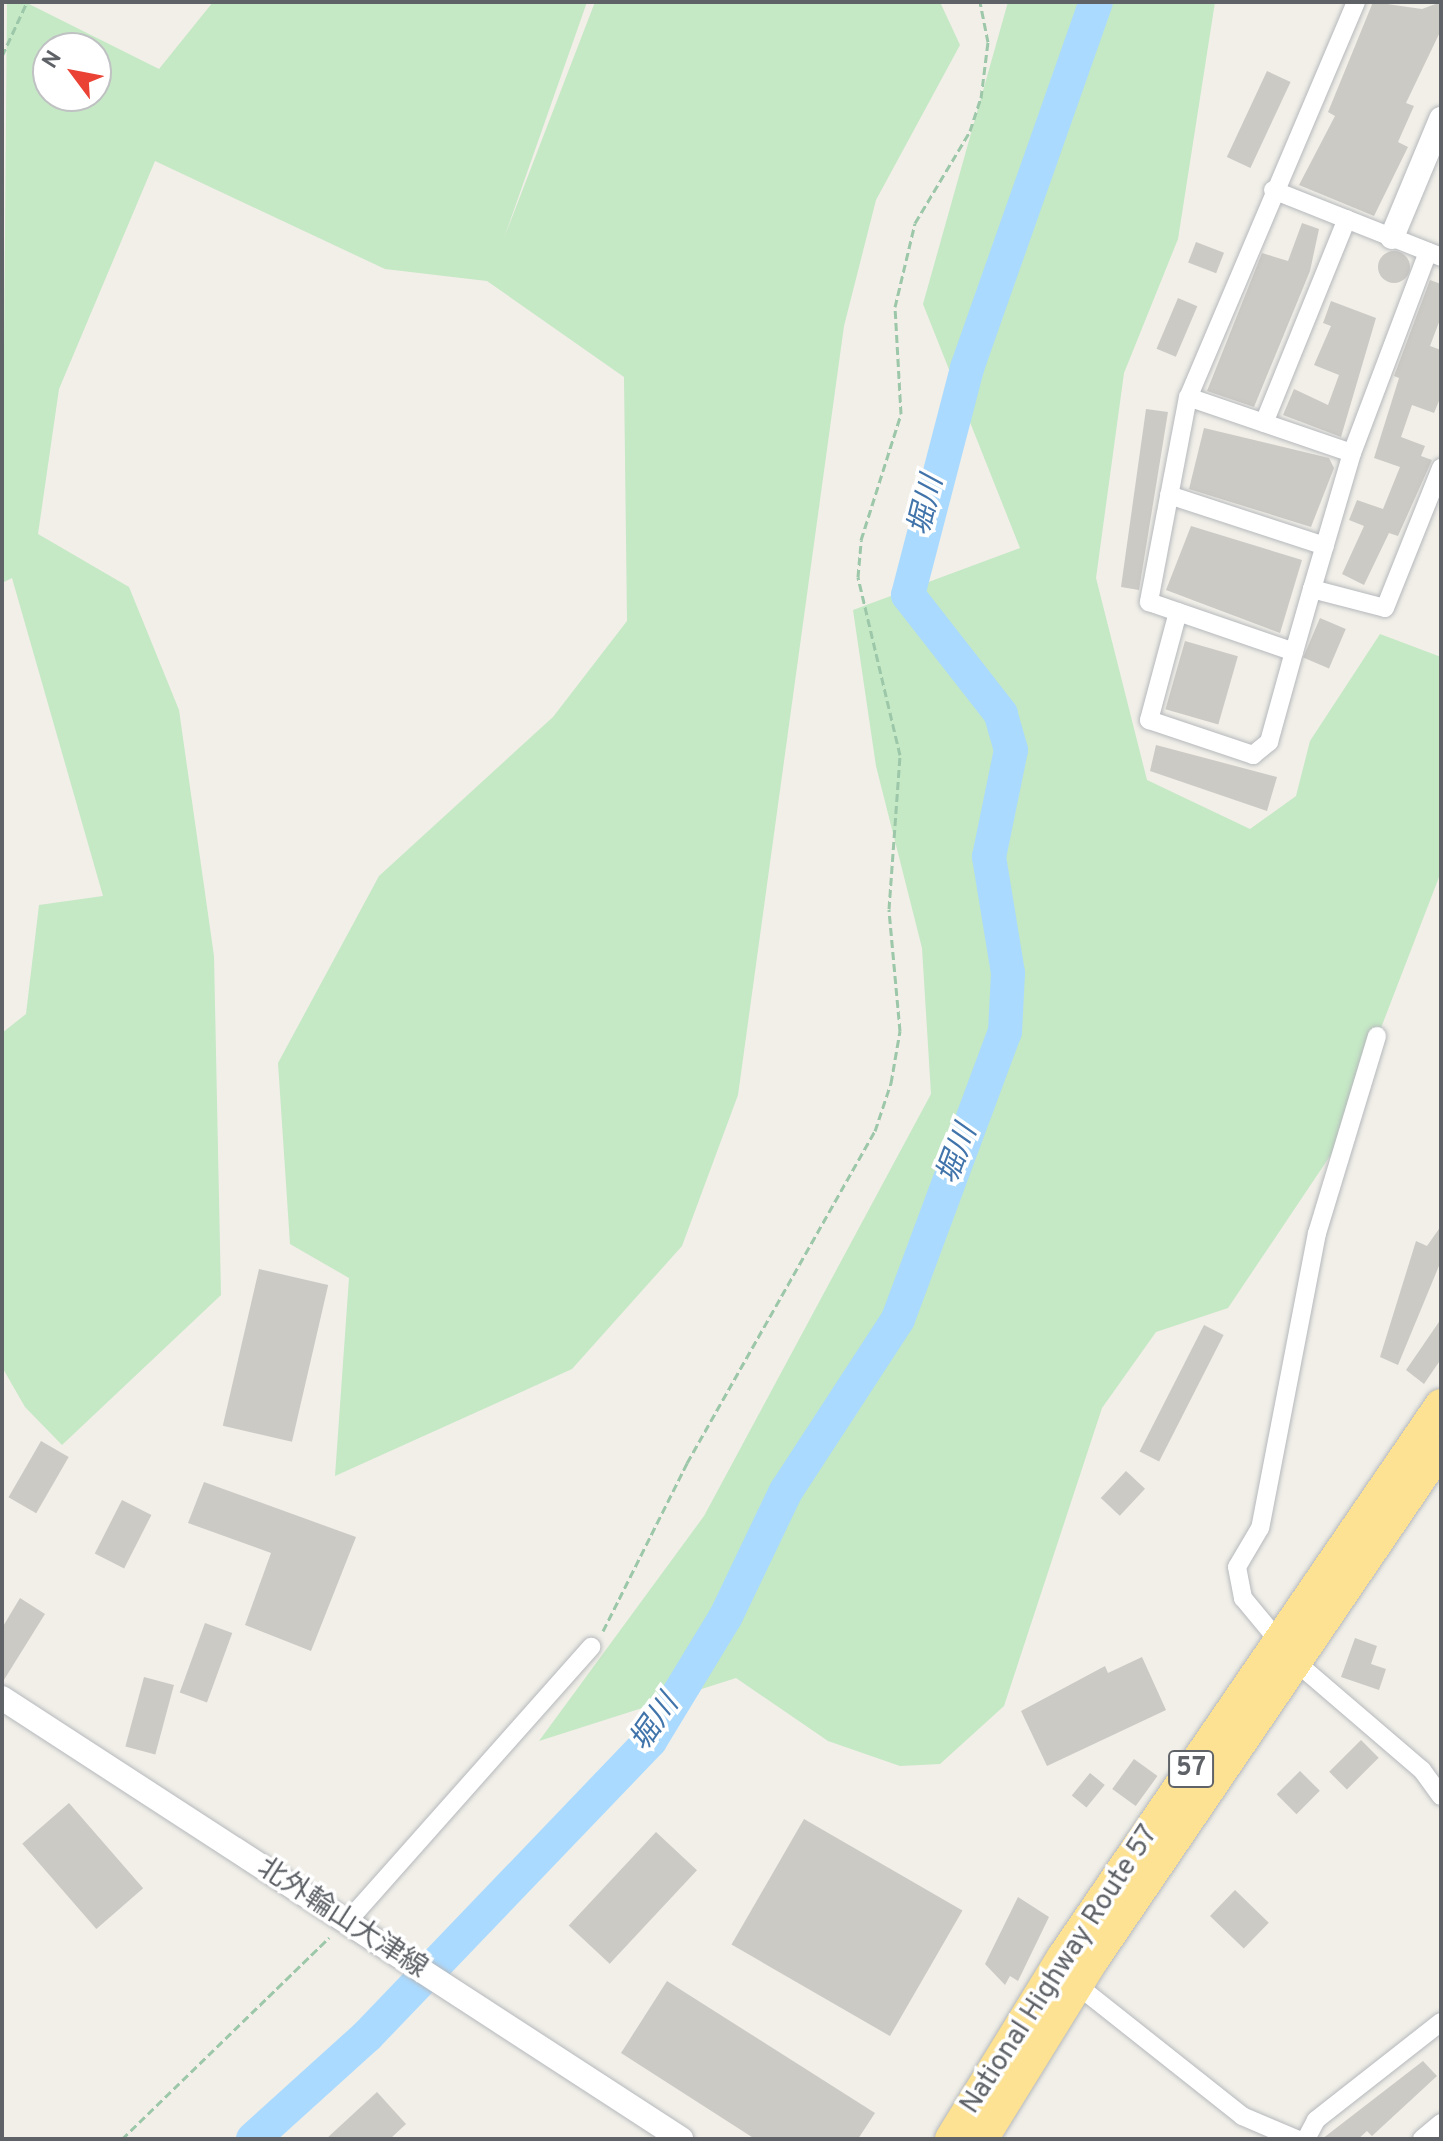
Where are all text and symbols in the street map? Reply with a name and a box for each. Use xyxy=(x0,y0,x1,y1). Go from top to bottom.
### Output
north arrow xyxy=(32,32,112,112)
text: N xyxy=(37,46,69,74)
water label: 堀川 xyxy=(903,473,953,539)
water label: 堀川 xyxy=(931,1121,987,1189)
water label: 堀川 xyxy=(624,1689,688,1759)
road number: 57 xyxy=(1167,1747,1215,1791)
street label: National Highway Route 57 xyxy=(954,1819,1166,2121)
street label: 北外輪山大津線 xyxy=(251,1852,433,1986)

